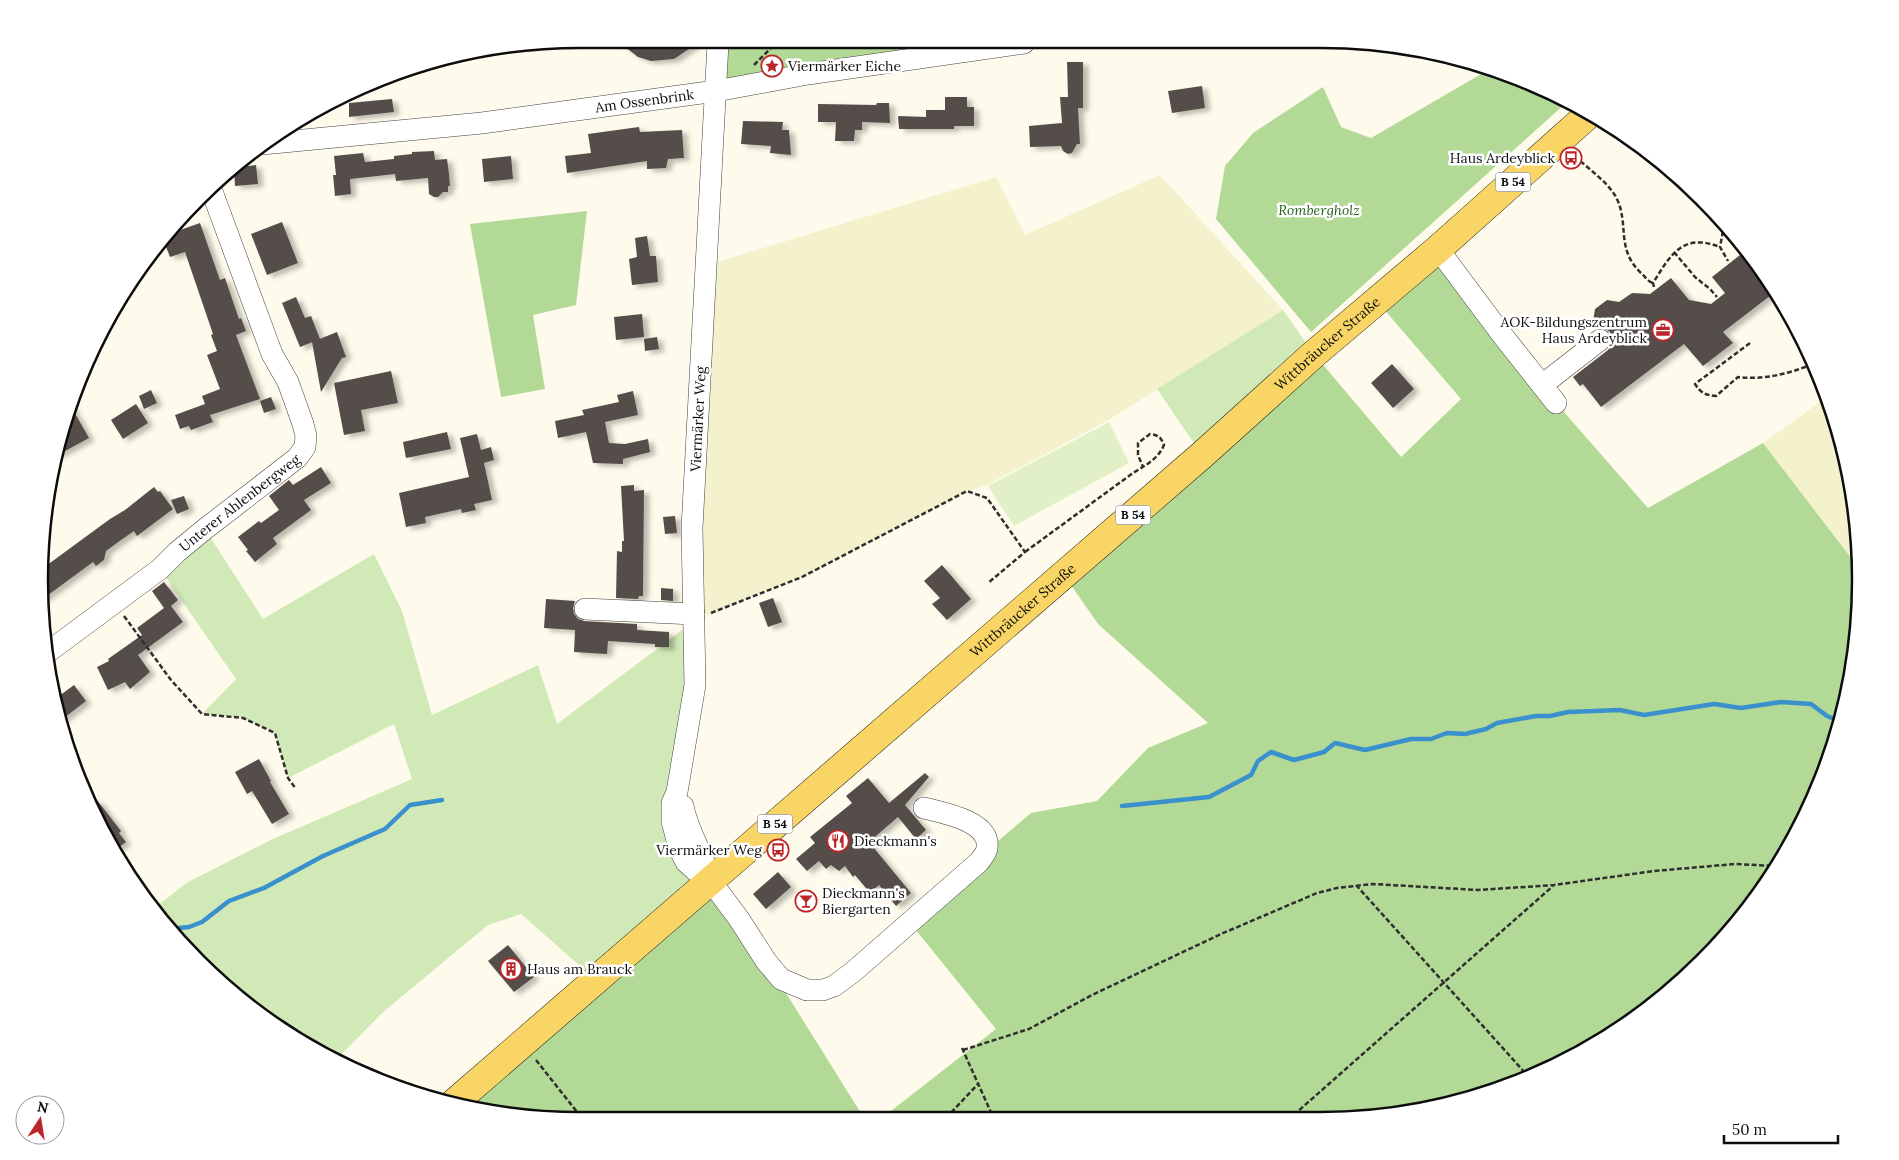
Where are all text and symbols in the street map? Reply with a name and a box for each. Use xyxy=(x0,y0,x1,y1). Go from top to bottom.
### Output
place icon: Viermärker Eiche xyxy=(760,54,784,78)
place label: Viermärker Eiche xyxy=(787,57,901,75)
street label: Am Ossenbrink xyxy=(593,85,695,117)
bus stop icon: Haus Ardeyblick xyxy=(1559,146,1583,170)
place label: Haus Ardeyblick xyxy=(1450,149,1555,167)
road number: B 54 xyxy=(1496,172,1530,192)
park label: Rombergholz xyxy=(1278,201,1360,219)
street label: Wittbräucker Straße xyxy=(1271,293,1384,394)
place label: AOK-Bildungszentrum Haus Ardeyblick xyxy=(1500,313,1647,347)
office icon: AOK-Bildungszentrum Haus Ardeyblick xyxy=(1651,318,1675,342)
street label: Viermärker Weg xyxy=(686,365,710,473)
street label: Unterer Ahlenbergweg xyxy=(175,450,304,556)
road number: B 54 xyxy=(1116,506,1150,524)
street label: Wittbräucker Straße xyxy=(966,559,1080,661)
road number: B 54 xyxy=(758,814,792,834)
restaurant icon: Dieckmann's xyxy=(826,829,850,853)
place label: Dieckmann's xyxy=(854,832,937,850)
bus stop icon: Viermärker Weg xyxy=(766,838,790,862)
place label: Viermärker Weg xyxy=(655,841,762,859)
place label: Dieckmann's Biergarten xyxy=(822,884,905,918)
bar icon: Dieckmann's Biergarten xyxy=(794,889,818,913)
building icon: Haus am Brauck xyxy=(499,957,523,981)
place label: Haus am Brauck xyxy=(527,960,632,978)
north arrow xyxy=(15,1095,65,1145)
text: N xyxy=(36,1097,50,1117)
scale bar xyxy=(1724,1112,1838,1144)
text: 50 m xyxy=(1732,1120,1767,1139)

